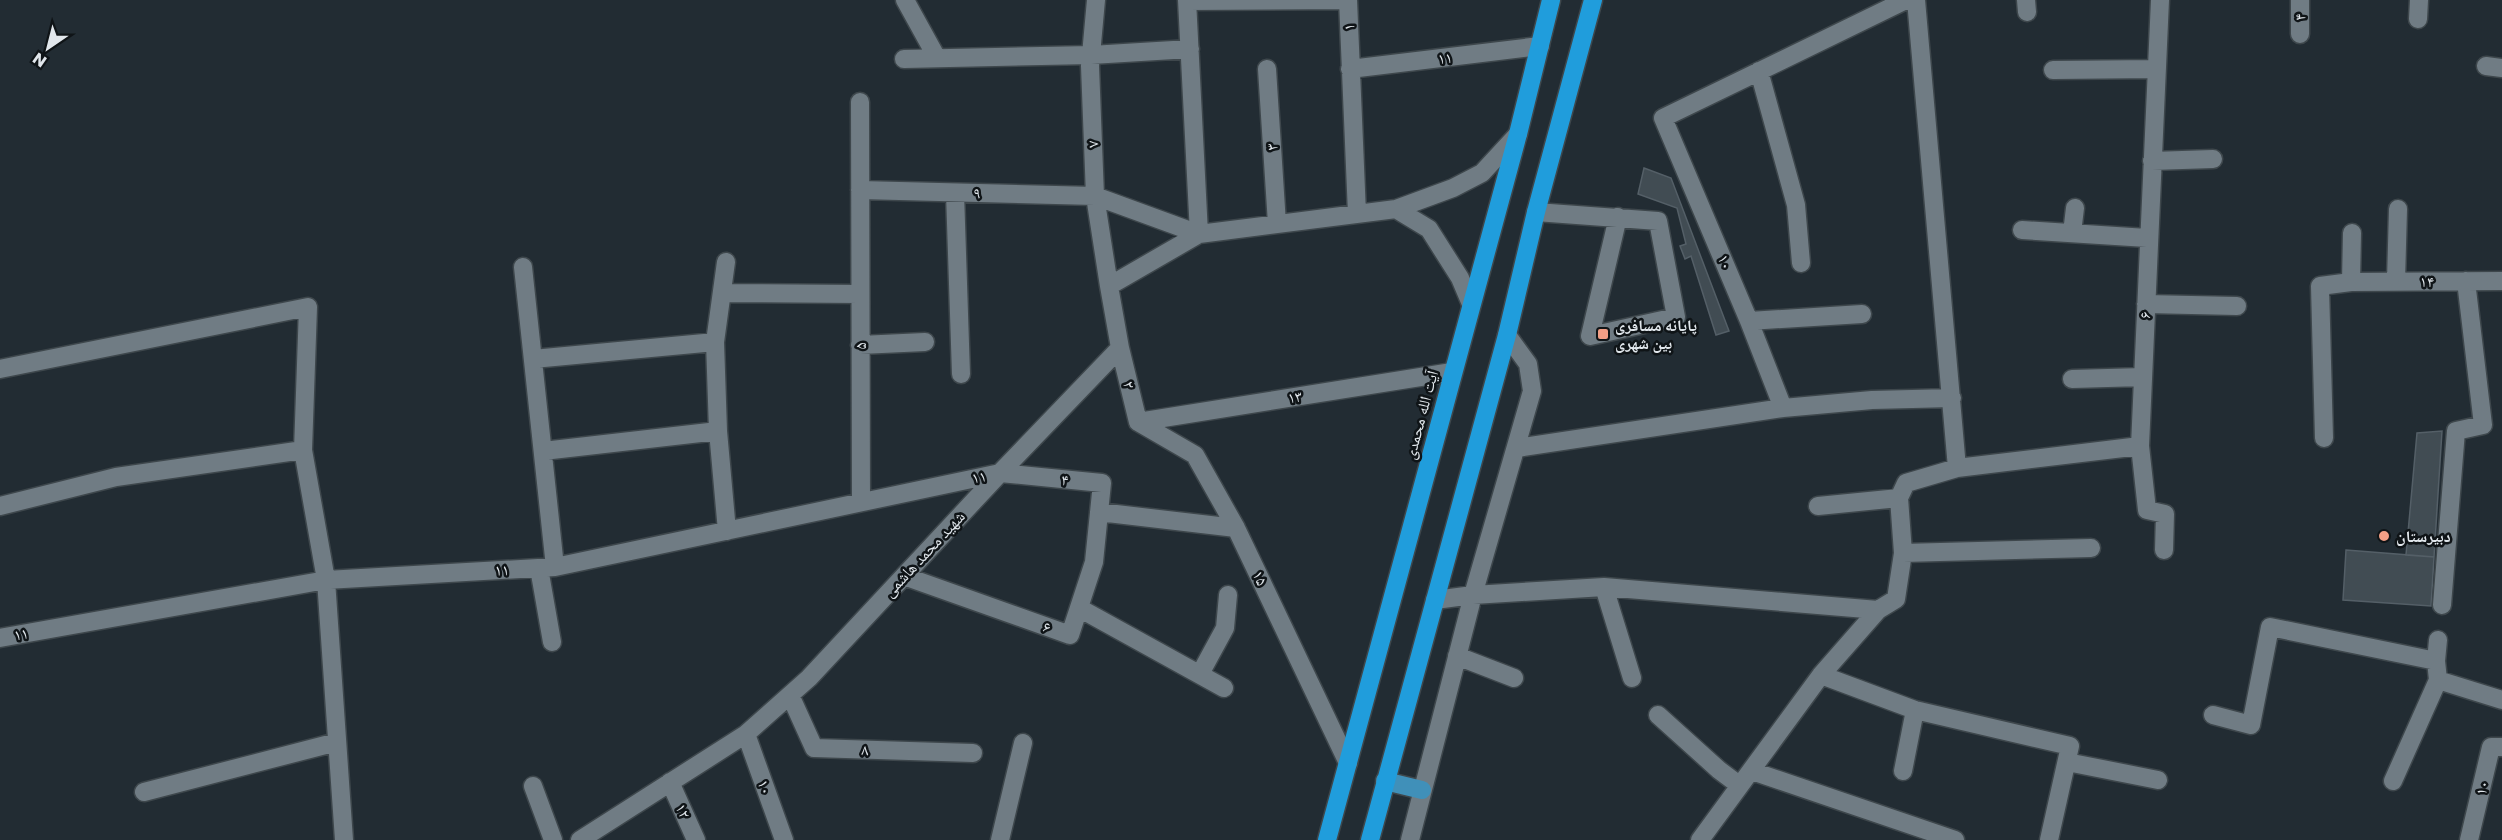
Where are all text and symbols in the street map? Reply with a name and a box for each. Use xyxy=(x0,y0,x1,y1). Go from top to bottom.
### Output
street label: ۴ xyxy=(2288,13,2312,21)
north arrow xyxy=(18,18,78,78)
street label: ۱ xyxy=(1337,23,1361,31)
street label: ۱۱ xyxy=(1436,46,1454,70)
text: N xyxy=(28,47,51,73)
street label: ۷ xyxy=(1081,140,1105,148)
street label: ۳ xyxy=(1260,143,1284,151)
street label: ۹ xyxy=(973,181,981,205)
street label: ۱۰ xyxy=(1712,251,1738,273)
street label: ۱۴ xyxy=(2420,270,2434,293)
street label: ۶ xyxy=(2133,311,2157,319)
place label: پایانه مسافری بین شهری xyxy=(1615,314,1697,355)
marker: پایانه مسافری بین شهری xyxy=(1596,327,1610,341)
street label: ۵ xyxy=(849,342,872,350)
street label: آیت الله محمدی xyxy=(1398,367,1444,462)
street label: ۲ xyxy=(1117,379,1141,391)
street label: ۱۳ xyxy=(1286,385,1304,409)
street label: ۱۱ xyxy=(970,464,988,490)
street label: ۴ xyxy=(1060,468,1070,492)
street label: شهید محمد هاشمی xyxy=(878,506,970,602)
place label: دبیرستان xyxy=(2396,525,2451,548)
marker: دبیرستان xyxy=(2377,529,2391,543)
street label: ۱۱ xyxy=(494,558,510,582)
street label: ۱۵ xyxy=(1247,566,1273,590)
street label: ۶ xyxy=(1040,615,1054,639)
street label: ۱۱ xyxy=(12,621,30,647)
street label: ۸ xyxy=(861,738,869,762)
street label: ۱۰ xyxy=(752,776,778,798)
street label: ۱۰ xyxy=(2469,778,2495,798)
street label: ۱۲ xyxy=(670,800,696,822)

